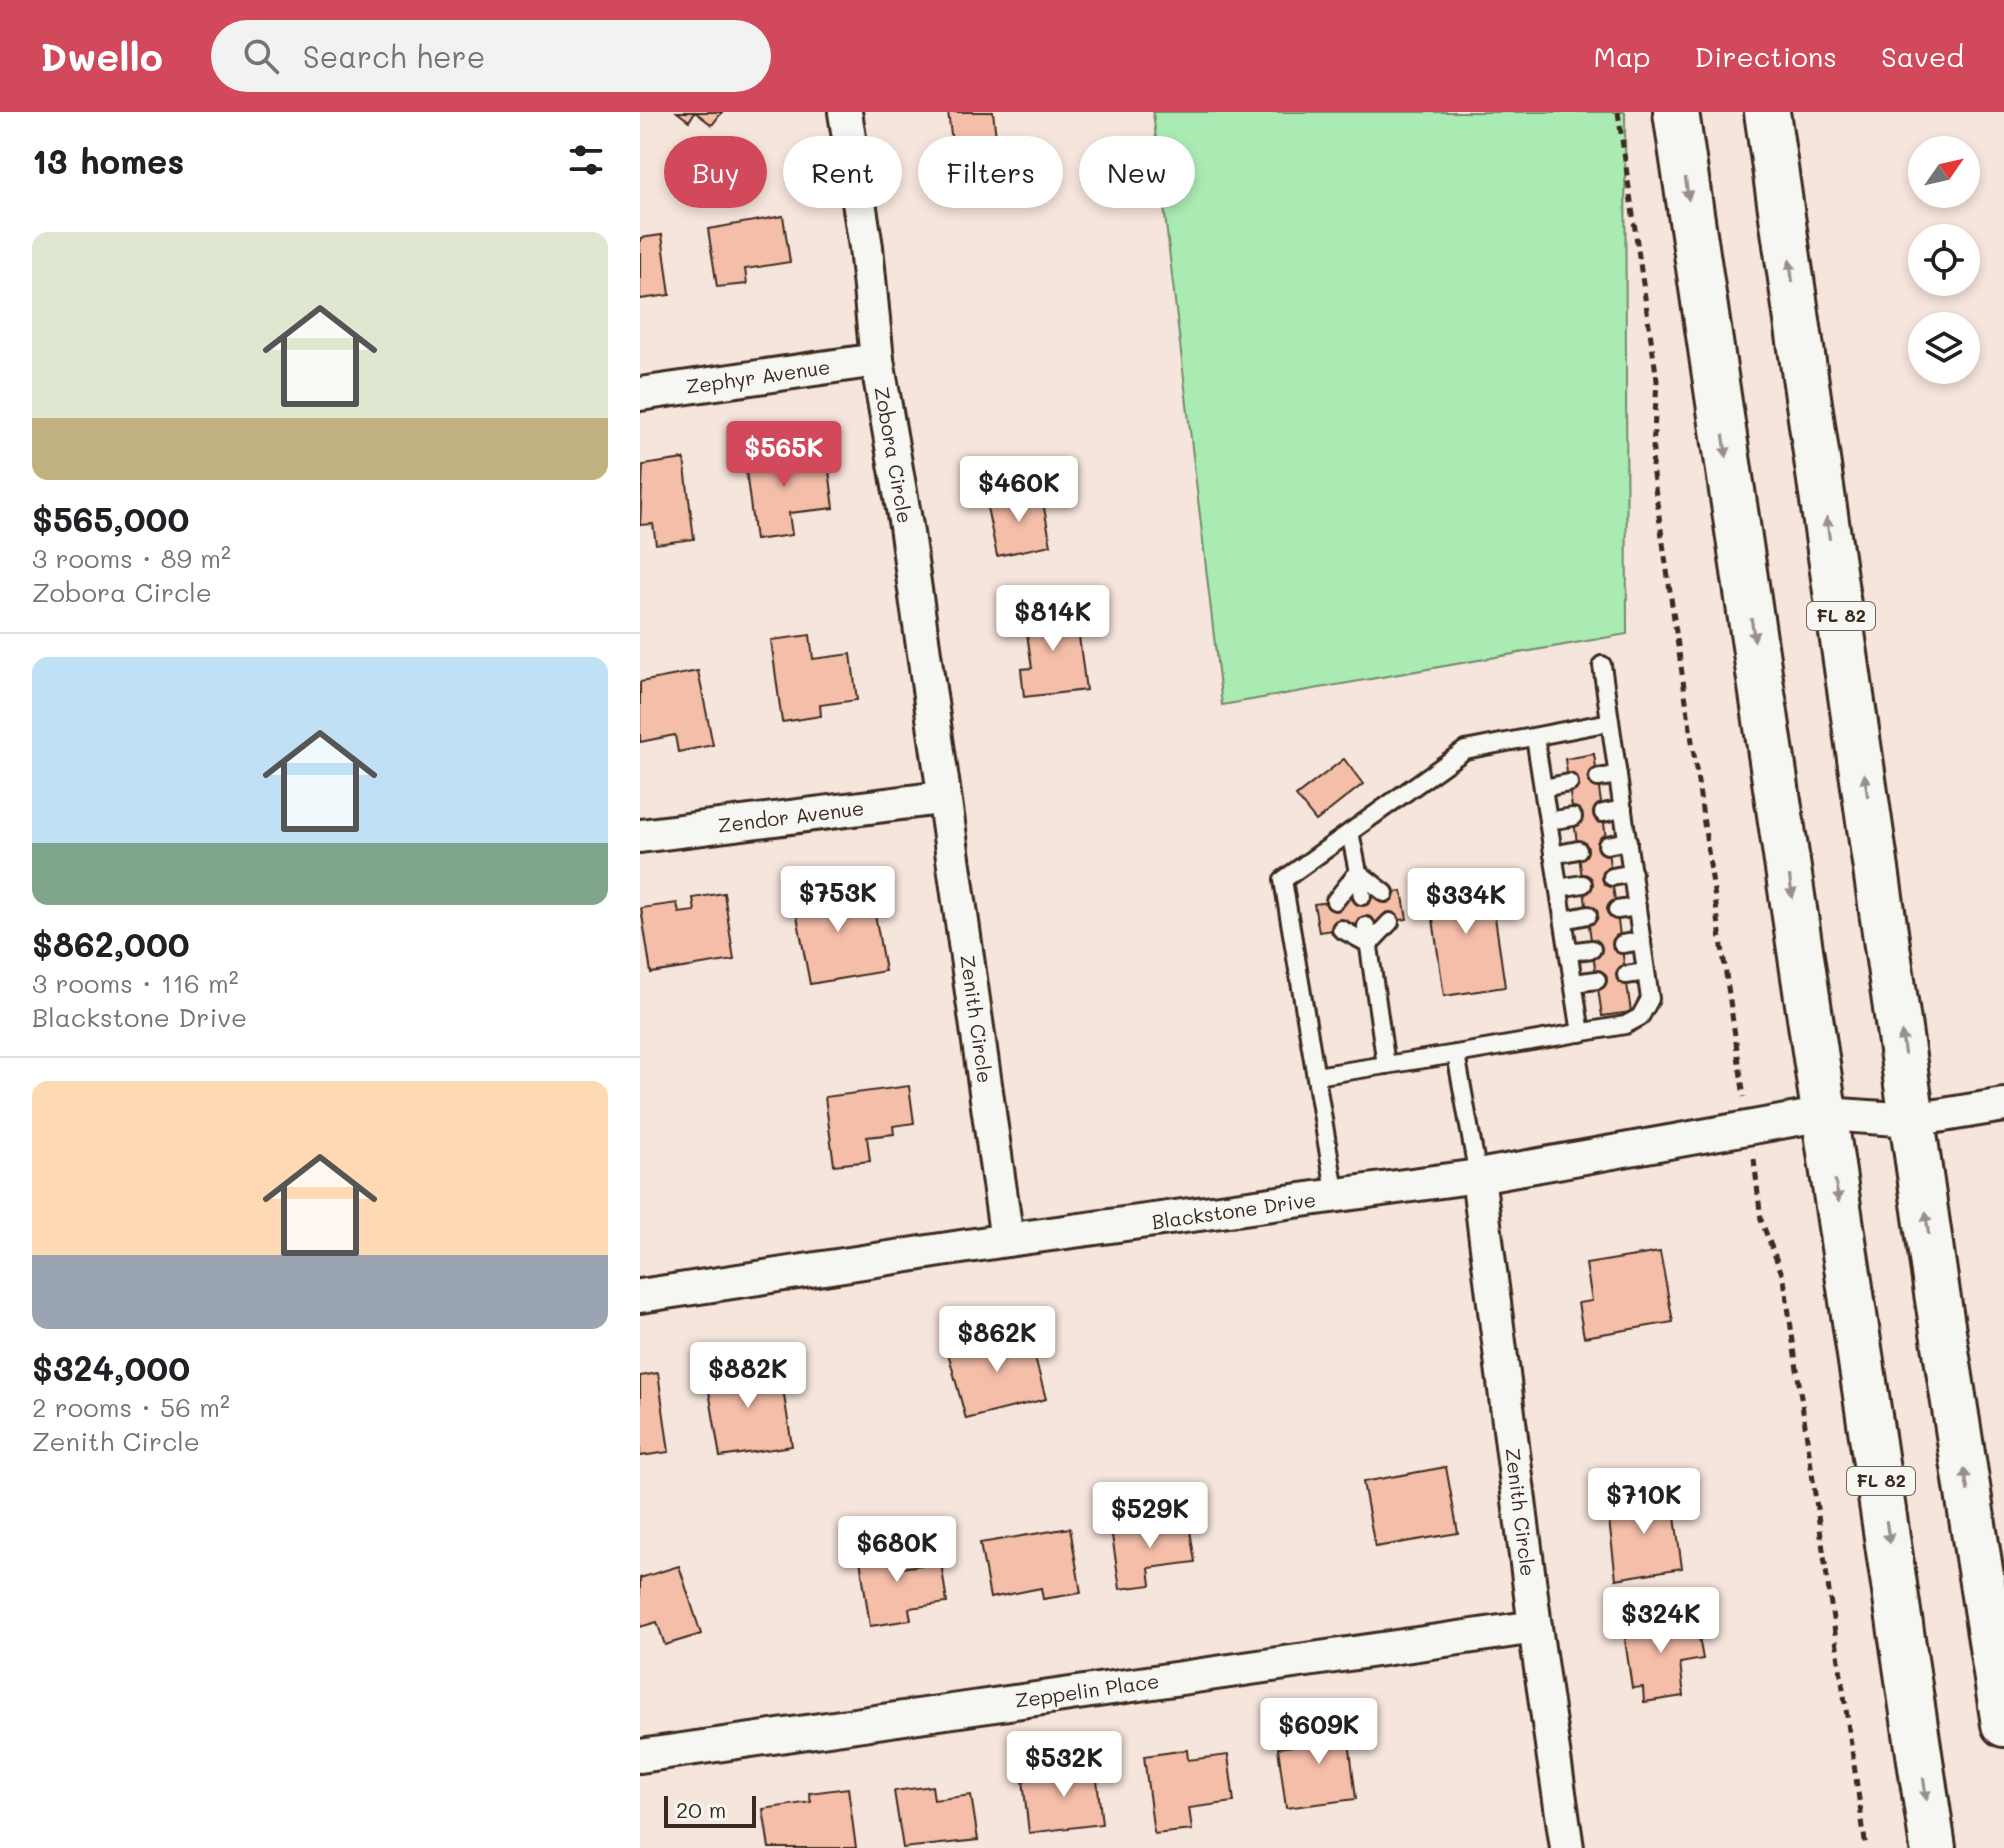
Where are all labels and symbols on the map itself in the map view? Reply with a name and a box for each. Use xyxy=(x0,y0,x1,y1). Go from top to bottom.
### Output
north arrow xyxy=(1908,136,1980,208)
one-way arrow xyxy=(1681,177,1694,202)
one-way arrow xyxy=(1784,258,1797,283)
street label: Zephyr Avenue xyxy=(684,353,832,399)
street label: Zobora Circle xyxy=(869,384,919,525)
pin: $565K xyxy=(728,421,840,489)
one-way arrow xyxy=(1720,434,1732,459)
pin: $460K xyxy=(963,456,1075,524)
one-way arrow xyxy=(1821,515,1834,540)
pin: $814K xyxy=(997,585,1109,653)
road number: FL 82 xyxy=(1807,602,1875,630)
one-way arrow xyxy=(1747,618,1760,643)
one-way arrow xyxy=(1859,772,1872,797)
street label: Zendor Avenue xyxy=(716,794,865,838)
pin: $753K xyxy=(782,866,894,934)
pin: $334K xyxy=(1410,868,1522,936)
one-way arrow xyxy=(1785,875,1798,900)
street label: Zenith Circle xyxy=(955,953,999,1085)
one-way arrow xyxy=(1896,1030,1909,1055)
one-way arrow xyxy=(1831,1179,1844,1204)
street label: Blackstone Drive xyxy=(1150,1186,1318,1234)
one-way arrow xyxy=(1920,1211,1933,1236)
pin: $862K xyxy=(941,1306,1053,1374)
pin: $882K xyxy=(692,1342,804,1410)
street label: Zenith Circle xyxy=(1500,1446,1542,1578)
road number: FL 82 xyxy=(1847,1467,1915,1495)
pin: $710K xyxy=(1588,1468,1700,1536)
one-way arrow xyxy=(1959,1468,1972,1493)
pin: $529K xyxy=(1094,1482,1206,1550)
pin: $680K xyxy=(841,1516,953,1584)
one-way arrow xyxy=(1883,1519,1895,1544)
pin: $324K xyxy=(1605,1587,1717,1655)
street label: Zeppelin Place xyxy=(1013,1667,1161,1713)
pin: $609K xyxy=(1263,1698,1375,1766)
pin: $532K xyxy=(1008,1731,1120,1799)
one-way arrow xyxy=(1919,1777,1932,1802)
scale bar xyxy=(664,1792,756,1828)

